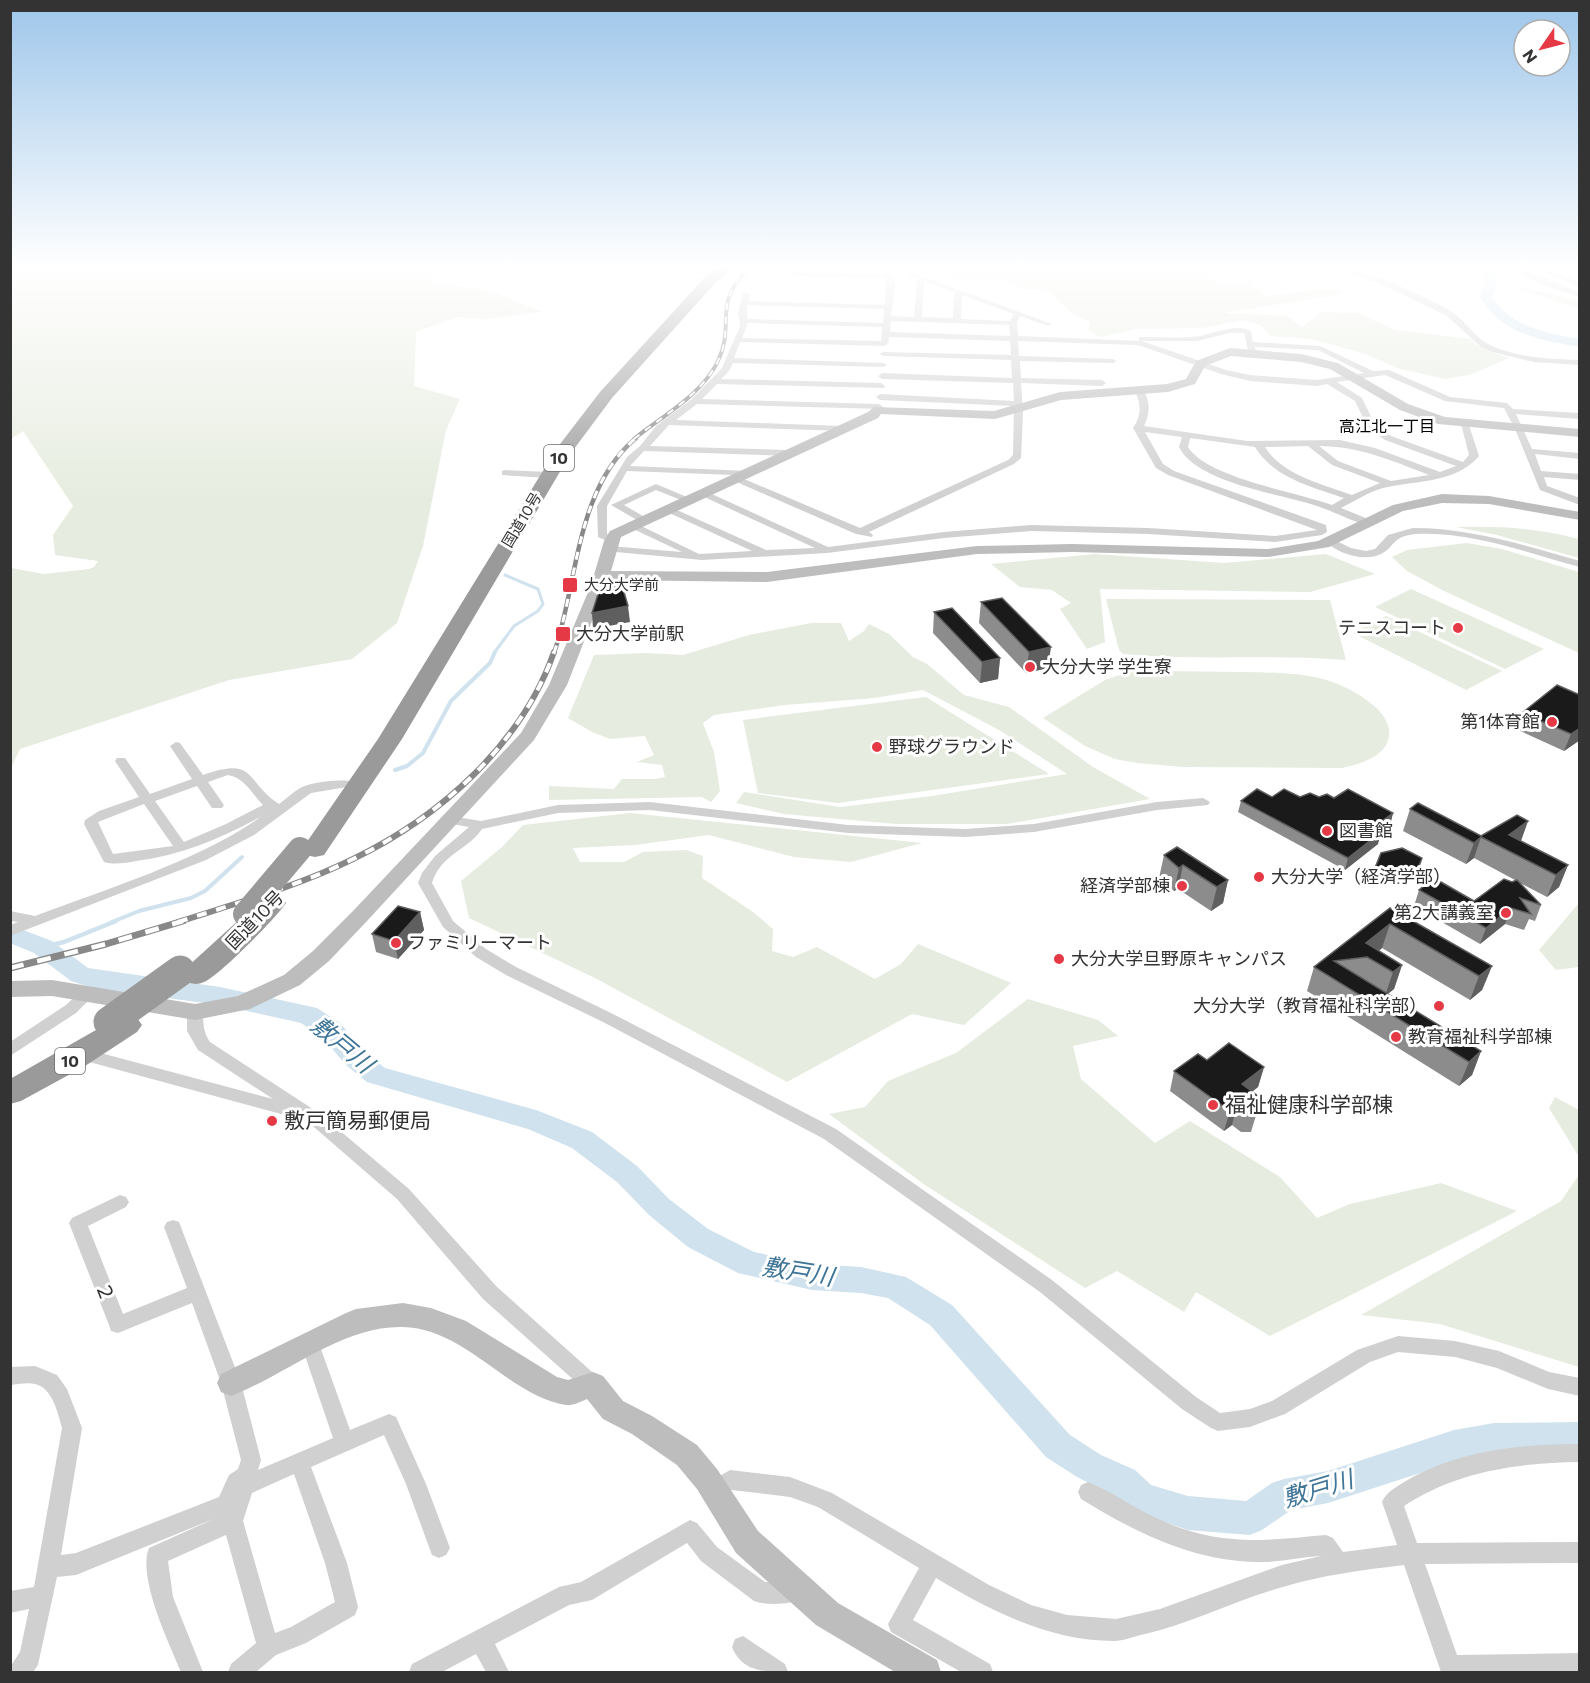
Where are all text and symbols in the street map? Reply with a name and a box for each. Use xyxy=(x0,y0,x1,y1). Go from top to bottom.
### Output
north arrow xyxy=(1512,18,1572,78)
text: N xyxy=(1518,47,1541,67)
district label: 高江北一丁目 xyxy=(1339,416,1435,435)
road number: 10 xyxy=(544,445,574,471)
street label: 国道10号 xyxy=(498,489,545,550)
place label: 大分大学前 xyxy=(584,575,659,593)
marker: 大分大学前 xyxy=(561,576,579,594)
place label: テニスコート xyxy=(1338,616,1446,638)
marker: テニスコート xyxy=(1451,621,1465,635)
place label: 大分大学前駅 xyxy=(576,622,684,644)
marker: 大分大学前駅 xyxy=(554,625,572,643)
place label: 大分大学 学生寮 xyxy=(1042,655,1171,677)
marker: 大分大学 学生寮 xyxy=(1023,660,1037,674)
place label: 第1体育館 xyxy=(1460,710,1540,732)
marker: 第1体育館 xyxy=(1545,715,1559,729)
place label: 野球グラウンド xyxy=(889,735,1015,757)
marker: 野球グラウンド xyxy=(870,740,884,754)
place label: 図書館 xyxy=(1339,819,1393,841)
marker: 図書館 xyxy=(1320,824,1334,838)
place label: 大分大学（経済学部） xyxy=(1271,865,1451,887)
marker: 大分大学（経済学部） xyxy=(1252,870,1266,884)
place label: 経済学部棟 xyxy=(1080,874,1170,896)
marker: 経済学部棟 xyxy=(1175,879,1189,893)
street label: 国道10号 xyxy=(221,885,288,953)
place label: 第2大講義室 xyxy=(1394,901,1494,923)
marker: 第2大講義室 xyxy=(1499,906,1513,920)
place label: ファミリーマート xyxy=(408,931,552,953)
marker: ファミリーマート xyxy=(389,936,403,950)
place label: 大分大学旦野原キャンパス xyxy=(1071,947,1287,969)
marker: 大分大学旦野原キャンパス xyxy=(1052,952,1066,966)
place label: 大分大学（教育福祉科学部） xyxy=(1193,994,1427,1016)
marker: 大分大学（教育福祉科学部） xyxy=(1432,999,1446,1013)
water label: 敷戸川 xyxy=(306,1010,382,1080)
place label: 教育福祉科学部棟 xyxy=(1408,1025,1552,1047)
marker: 教育福祉科学部棟 xyxy=(1389,1030,1403,1044)
road number: 10 xyxy=(55,1048,85,1074)
place label: 福祉健康科学部棟 xyxy=(1225,1091,1393,1116)
marker: 福祉健康科学部棟 xyxy=(1206,1098,1220,1112)
place label: 敷戸簡易郵便局 xyxy=(284,1107,431,1132)
marker: 敷戸簡易郵便局 xyxy=(265,1114,279,1128)
water label: 敷戸川 xyxy=(760,1251,839,1291)
street label: 2 xyxy=(93,1282,120,1301)
water label: 敷戸川 xyxy=(1279,1462,1359,1512)

